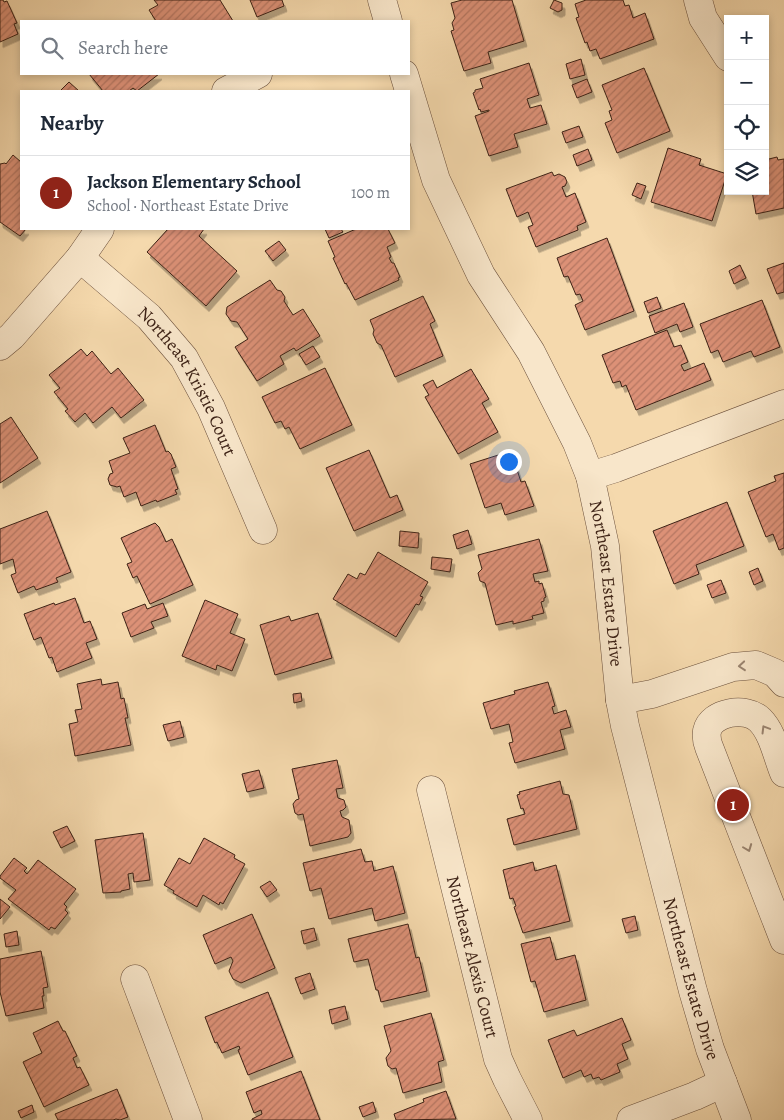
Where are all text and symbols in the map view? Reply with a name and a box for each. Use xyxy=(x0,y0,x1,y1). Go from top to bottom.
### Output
map controls xyxy=(724,15,769,195)
button: + xyxy=(724,15,769,60)
search box xyxy=(20,20,410,75)
icon: search xyxy=(38,34,66,62)
text: Search here xyxy=(78,35,168,61)
button: − xyxy=(724,60,769,105)
button: locate xyxy=(724,105,769,150)
text: Nearby xyxy=(40,109,103,137)
button: layers xyxy=(724,150,769,195)
text: Jackson Elementary School xyxy=(87,169,301,195)
text: 1 xyxy=(53,182,59,204)
text: 100 m xyxy=(351,182,390,204)
text: School · Northeast Estate Drive xyxy=(87,195,289,217)
street label: Northeast Kristie Court xyxy=(133,301,242,460)
your location xyxy=(496,449,522,475)
street label: Northeast Estate Drive xyxy=(584,498,629,668)
one-way arrow xyxy=(738,660,746,671)
one-way arrow xyxy=(761,725,771,734)
pin: 1 xyxy=(717,786,749,824)
one-way arrow xyxy=(742,843,752,852)
street label: Northeast Alexis Court xyxy=(441,873,504,1041)
street label: Northeast Estate Drive xyxy=(657,895,725,1063)

